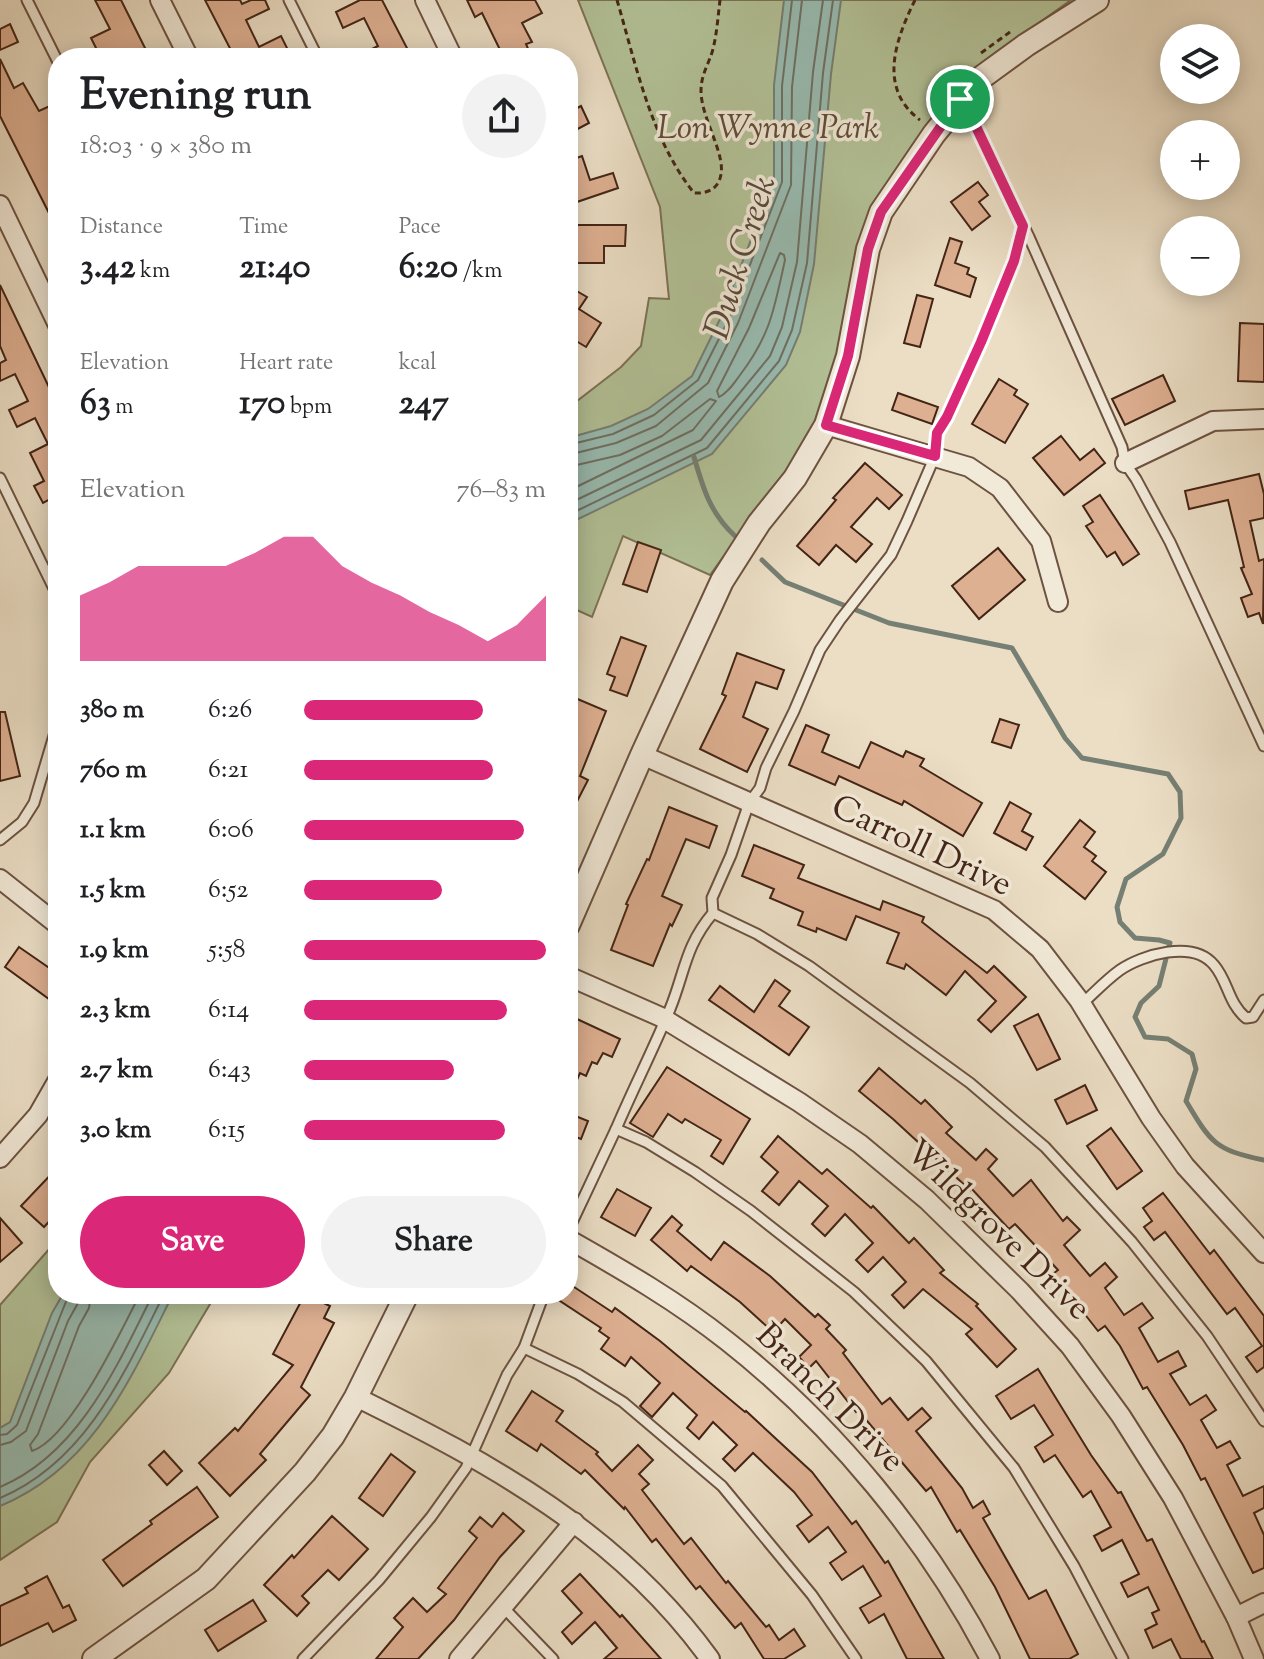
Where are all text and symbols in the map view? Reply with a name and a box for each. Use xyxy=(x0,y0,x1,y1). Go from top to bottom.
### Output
map controls xyxy=(1160,24,1240,296)
button: layers xyxy=(1160,24,1240,104)
pin xyxy=(926,65,994,133)
text: Evening run xyxy=(80,66,312,129)
button: share xyxy=(462,74,546,158)
icon: arrive xyxy=(938,77,982,121)
park label: Lon Wynne Park xyxy=(657,105,879,154)
button: + xyxy=(1160,120,1240,200)
text: 18:03 · 9 × 380 m xyxy=(80,128,252,165)
water label: Duck Creek xyxy=(693,170,791,346)
text: Distance xyxy=(80,212,163,244)
text: Time xyxy=(239,212,288,244)
text: Pace xyxy=(399,212,441,244)
button: − xyxy=(1160,216,1240,296)
text: 3.42 xyxy=(80,244,135,293)
text: 21:40 xyxy=(239,244,310,293)
text: 6:20 xyxy=(399,244,458,293)
text: km xyxy=(135,256,170,288)
text: /km xyxy=(458,256,502,288)
text: Elevation xyxy=(80,348,169,380)
text: Heart rate xyxy=(239,348,333,380)
text: kcal xyxy=(399,348,436,380)
text: 63 xyxy=(80,380,111,429)
text: 170 xyxy=(239,380,285,429)
text: 247 xyxy=(399,380,449,429)
text: m xyxy=(111,392,134,424)
text: bpm xyxy=(285,392,332,424)
text: Elevation xyxy=(80,472,185,509)
text: 76–83 m xyxy=(457,472,546,509)
text: 380 m xyxy=(80,692,144,729)
text: 6:26 xyxy=(208,692,253,729)
text: 760 m xyxy=(80,752,147,789)
text: 6:21 xyxy=(208,752,248,789)
street label: Carroll Drive xyxy=(823,784,1019,910)
text: 1.1 km xyxy=(80,812,145,849)
text: 6:06 xyxy=(208,812,254,849)
text: 1.5 km xyxy=(80,872,146,909)
text: 6:52 xyxy=(208,872,248,909)
text: 1.9 km xyxy=(80,932,149,969)
text: 5:58 xyxy=(208,932,246,969)
text: 2.3 km xyxy=(80,992,150,1029)
text: 6:14 xyxy=(208,992,249,1029)
text: 2.7 km xyxy=(80,1052,153,1089)
text: 6:43 xyxy=(208,1052,251,1089)
text: 3.0 km xyxy=(80,1112,151,1149)
text: 6:15 xyxy=(208,1112,245,1149)
street label: Wildgrove Drive xyxy=(893,1129,1101,1333)
button: Save xyxy=(80,1196,305,1288)
button: Share xyxy=(321,1196,546,1288)
street label: Branch Drive xyxy=(743,1313,915,1485)

